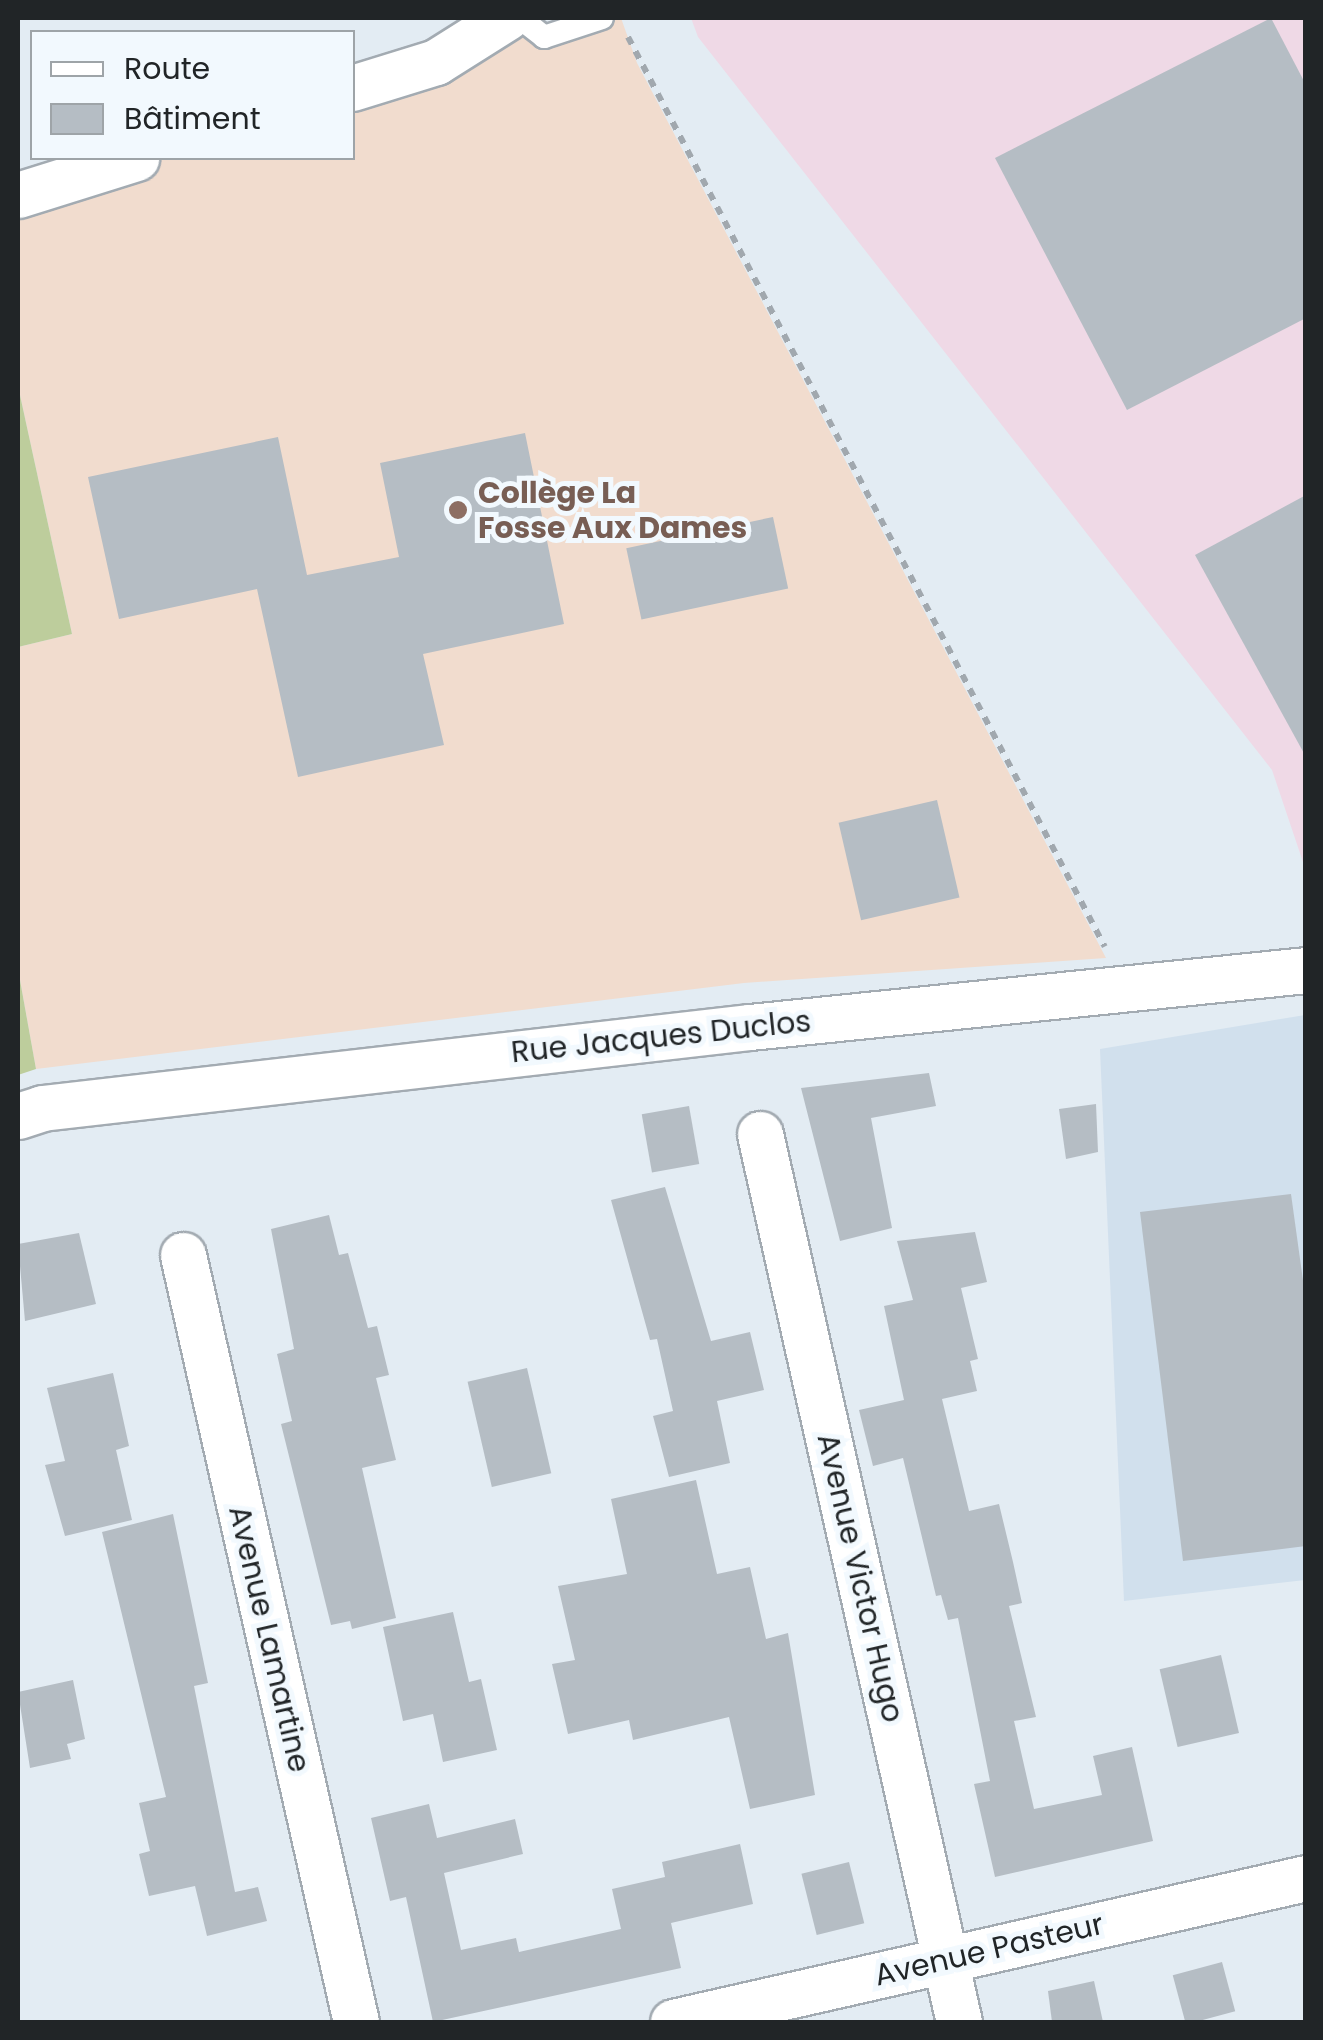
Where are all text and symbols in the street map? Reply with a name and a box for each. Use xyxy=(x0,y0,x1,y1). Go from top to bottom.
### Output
legend xyxy=(30,30,355,160)
text: Route xyxy=(124,47,210,90)
text: Bâtiment xyxy=(124,97,261,140)
place label: Collège La Fosse Aux Dames xyxy=(478,475,747,546)
marker: Collège La Fosse Aux Dames xyxy=(447,499,469,521)
street label: Rue Jacques Duclos xyxy=(509,1003,813,1071)
street label: Avenue Victor Hugo xyxy=(809,1430,911,1726)
street label: Avenue Lamartine xyxy=(221,1502,317,1776)
street label: Avenue Pasteur xyxy=(871,1906,1107,1994)

